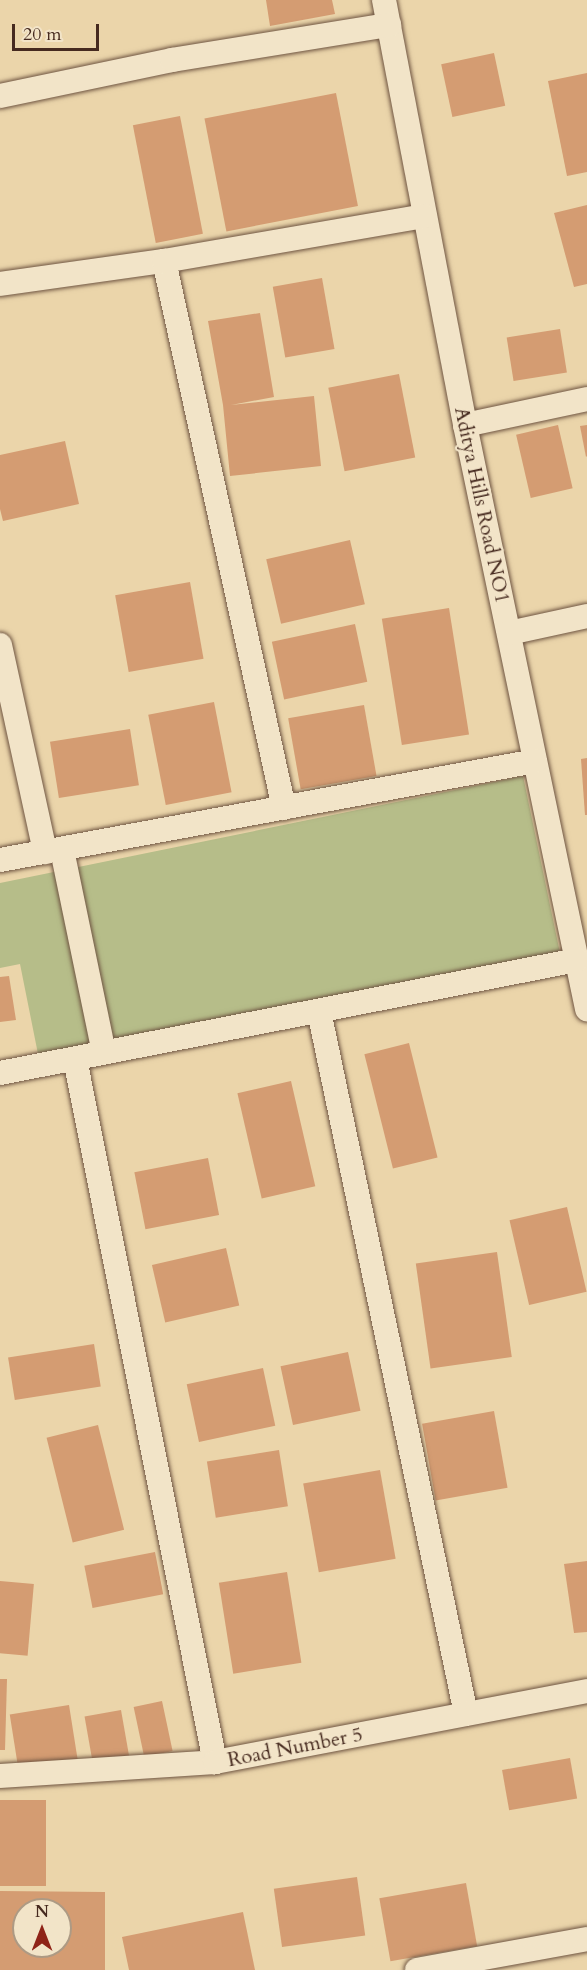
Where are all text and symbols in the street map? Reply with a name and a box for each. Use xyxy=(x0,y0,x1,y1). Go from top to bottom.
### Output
scale bar xyxy=(15,12,102,50)
text: 20 m xyxy=(23,22,62,47)
street label: Aditya Hills Road NO1 xyxy=(449,405,515,605)
street label: Road Number 5 xyxy=(225,1722,365,1772)
north arrow xyxy=(12,1898,72,1958)
text: N xyxy=(35,1901,49,1923)

